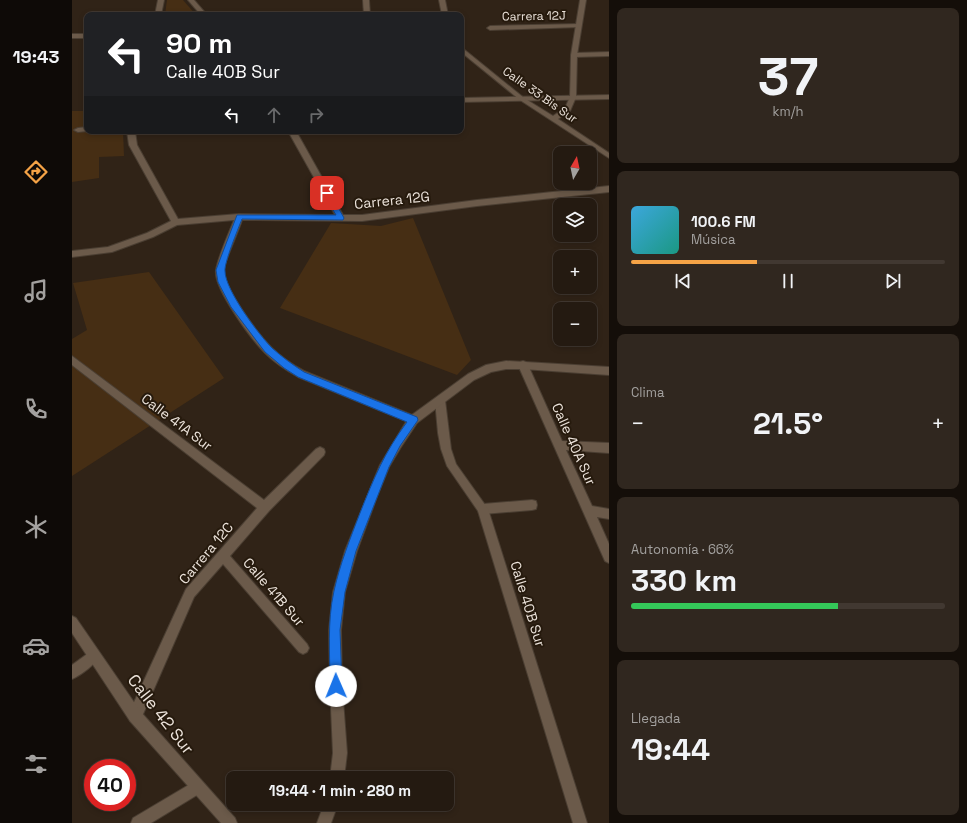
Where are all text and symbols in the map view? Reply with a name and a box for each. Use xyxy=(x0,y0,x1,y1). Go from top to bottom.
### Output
street label: Carrera 12J xyxy=(502,7,566,25)
text: 90 m xyxy=(166,25,232,61)
icon: left xyxy=(100,28,152,80)
text: 37 xyxy=(758,44,818,110)
text: 19:43 xyxy=(12,45,60,68)
text: Calle 40B Sur xyxy=(166,60,280,83)
street label: Calle 33 Bis Sur xyxy=(499,63,581,127)
text: km/h xyxy=(773,103,803,120)
icon: left xyxy=(221,104,243,126)
icon: ahead xyxy=(263,104,285,126)
icon: right xyxy=(305,104,327,126)
north arrow xyxy=(553,146,597,190)
map controls xyxy=(553,146,597,346)
icon: directions xyxy=(22,158,50,186)
pin xyxy=(310,176,344,210)
icon: arrive xyxy=(316,182,338,204)
street label: Carrera 12G xyxy=(353,187,431,213)
button: layers xyxy=(553,198,597,242)
text: 100.6 FM xyxy=(691,212,756,231)
text: Música xyxy=(691,231,736,248)
button: + xyxy=(553,250,597,294)
icon: previous xyxy=(672,270,694,292)
icon: pause xyxy=(777,270,799,292)
icon: next xyxy=(882,270,904,292)
icon: music xyxy=(22,277,50,305)
button: − xyxy=(553,302,597,346)
text: Clima xyxy=(631,384,664,401)
street label: Calle 41A Sur xyxy=(138,389,216,455)
icon: phone xyxy=(22,395,50,423)
street label: Calle 40A Sur xyxy=(548,400,600,488)
text: 21.5° xyxy=(753,404,823,443)
text: − xyxy=(631,409,645,437)
text: + xyxy=(931,409,945,437)
icon: climate xyxy=(22,513,50,541)
street label: Carrera 12C xyxy=(175,518,237,588)
text: Autonomía · 66% xyxy=(631,541,734,558)
street label: Calle 41B Sur xyxy=(239,554,309,630)
street label: Calle 40B Sur xyxy=(506,559,550,649)
text: 330 km xyxy=(631,561,737,600)
icon: car xyxy=(22,632,50,660)
position arrow xyxy=(315,665,357,707)
street label: Calle 42 Sur xyxy=(123,669,199,759)
text: Llegada xyxy=(631,710,680,727)
text: 19:44 xyxy=(631,730,710,769)
icon: filters xyxy=(22,750,50,778)
speed limit sign: 40 xyxy=(84,759,136,811)
text: 19:44 · 1 min · 280 m xyxy=(269,781,411,800)

